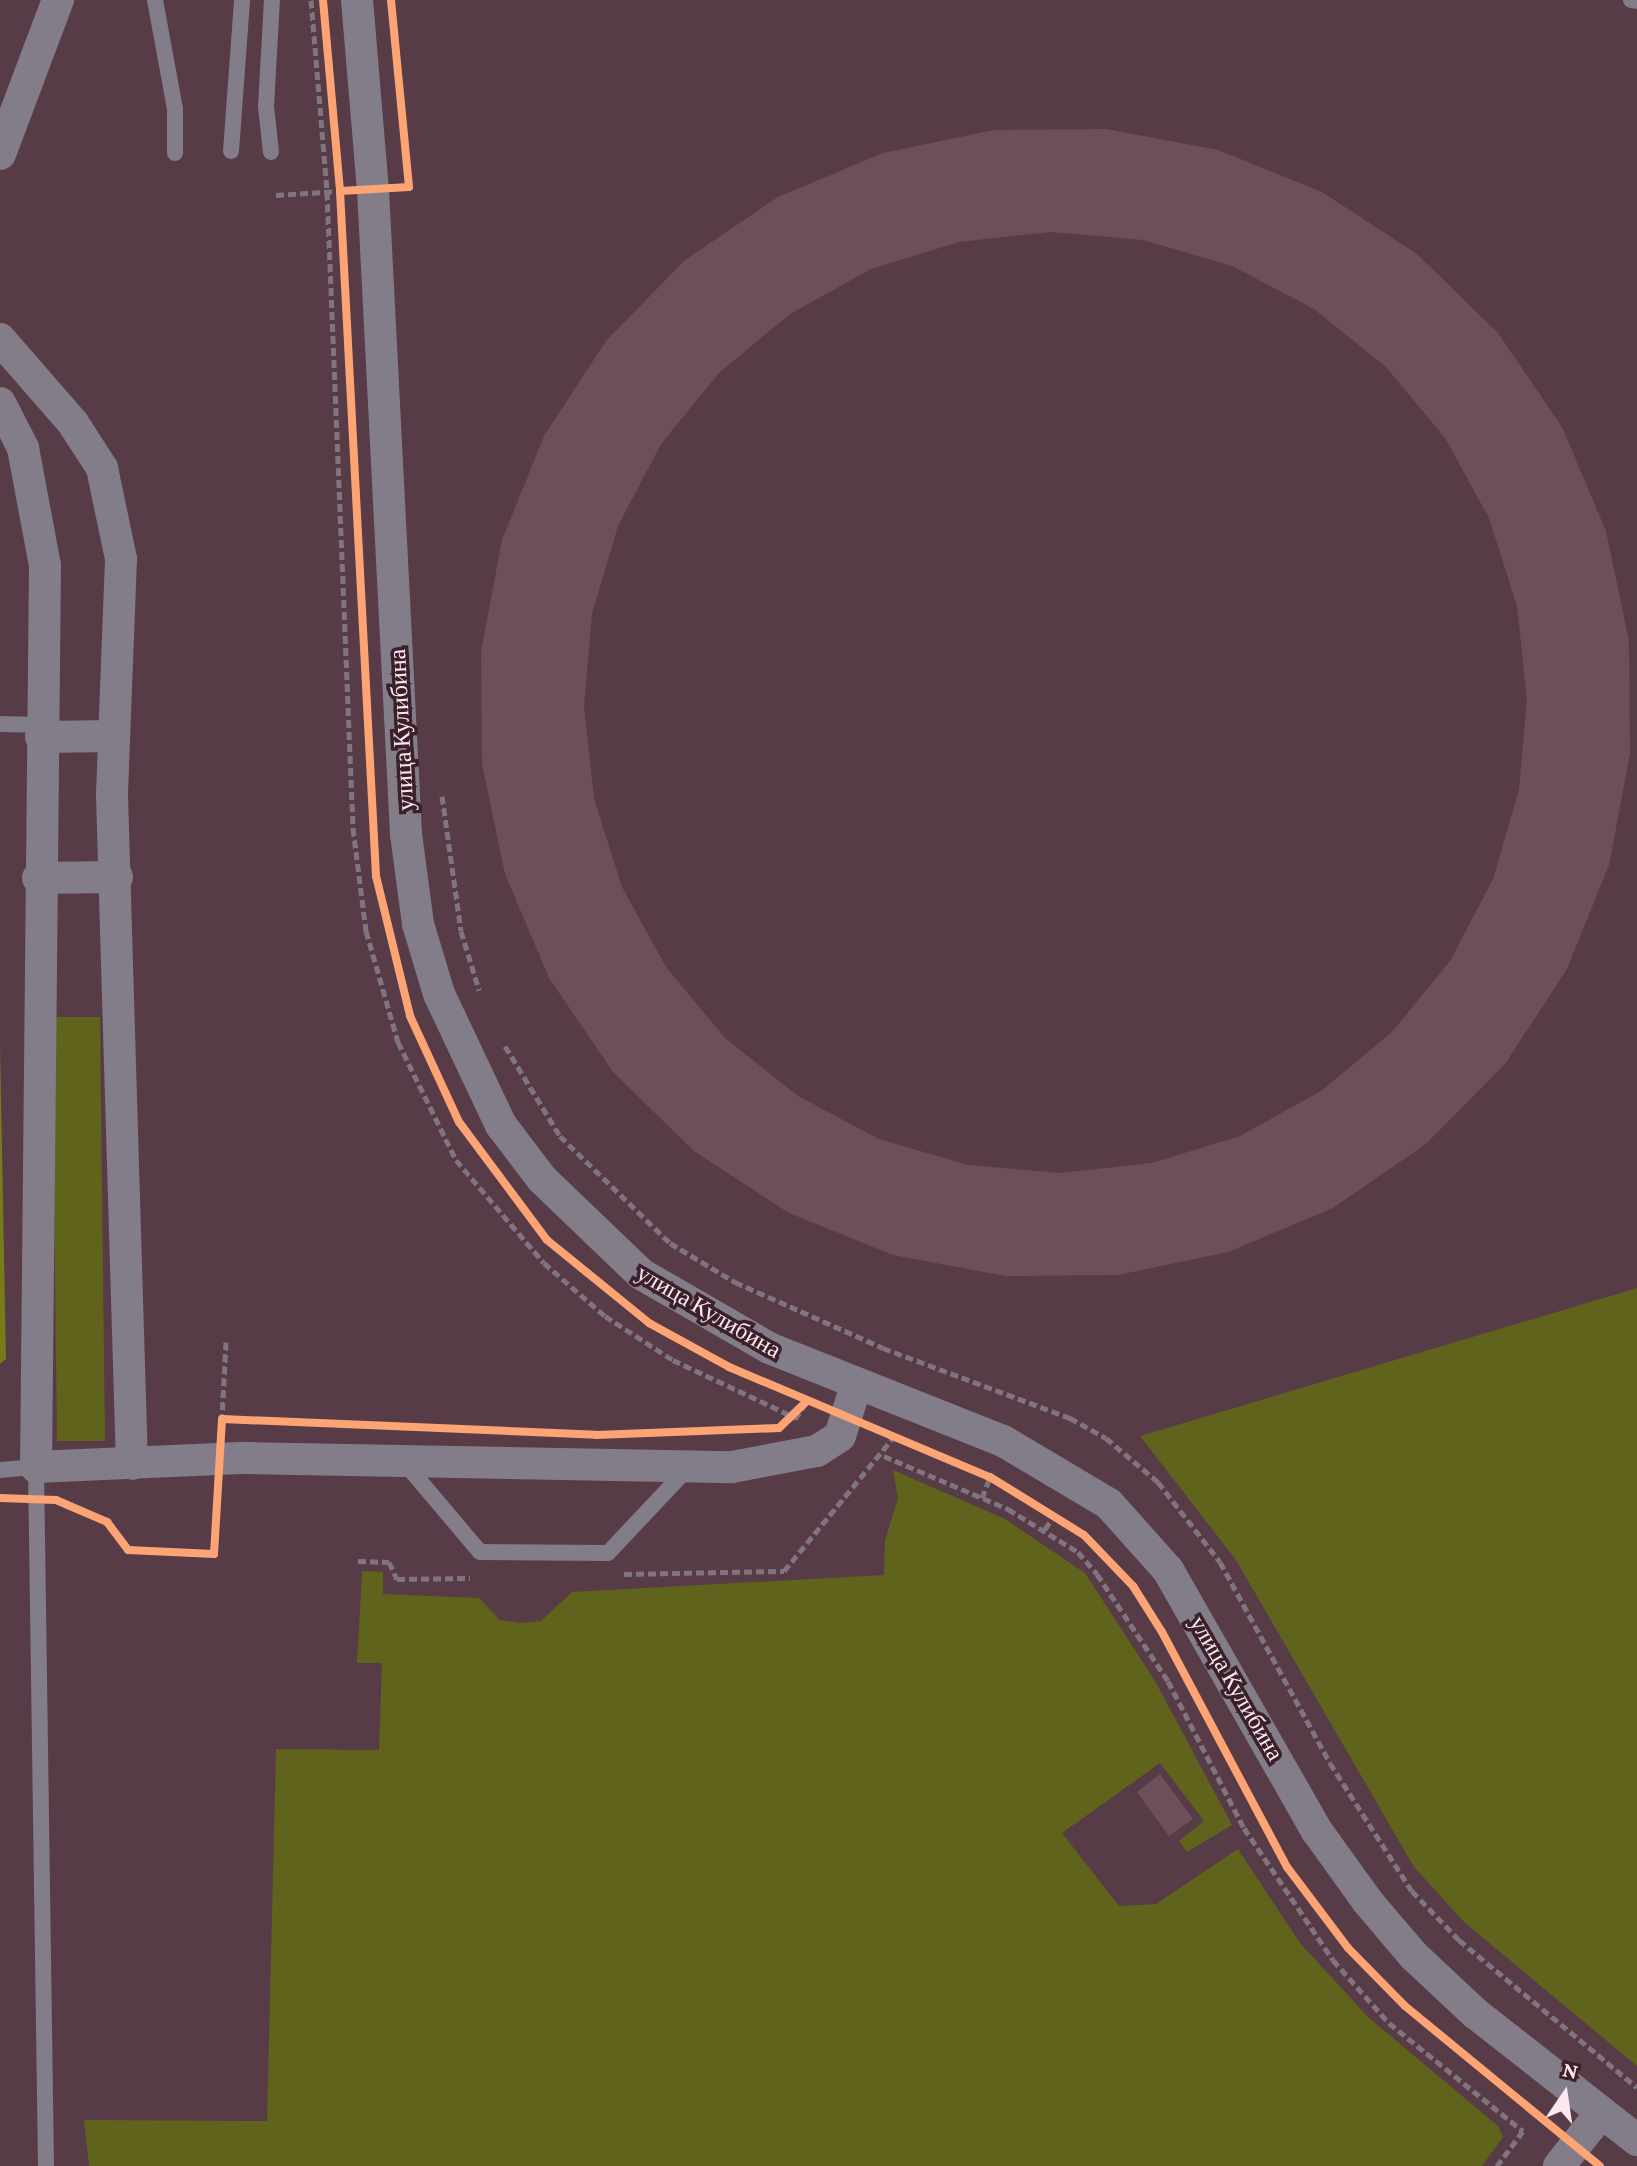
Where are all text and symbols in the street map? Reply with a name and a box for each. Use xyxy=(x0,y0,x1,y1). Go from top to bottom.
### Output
street label: улица Кулибина xyxy=(382,648,420,812)
street label: улица Кулибина xyxy=(632,1258,786,1364)
street label: улица Кулибина xyxy=(1184,1611,1290,1765)
north arrow xyxy=(1525,2054,1605,2134)
text: N xyxy=(1560,2056,1581,2084)

